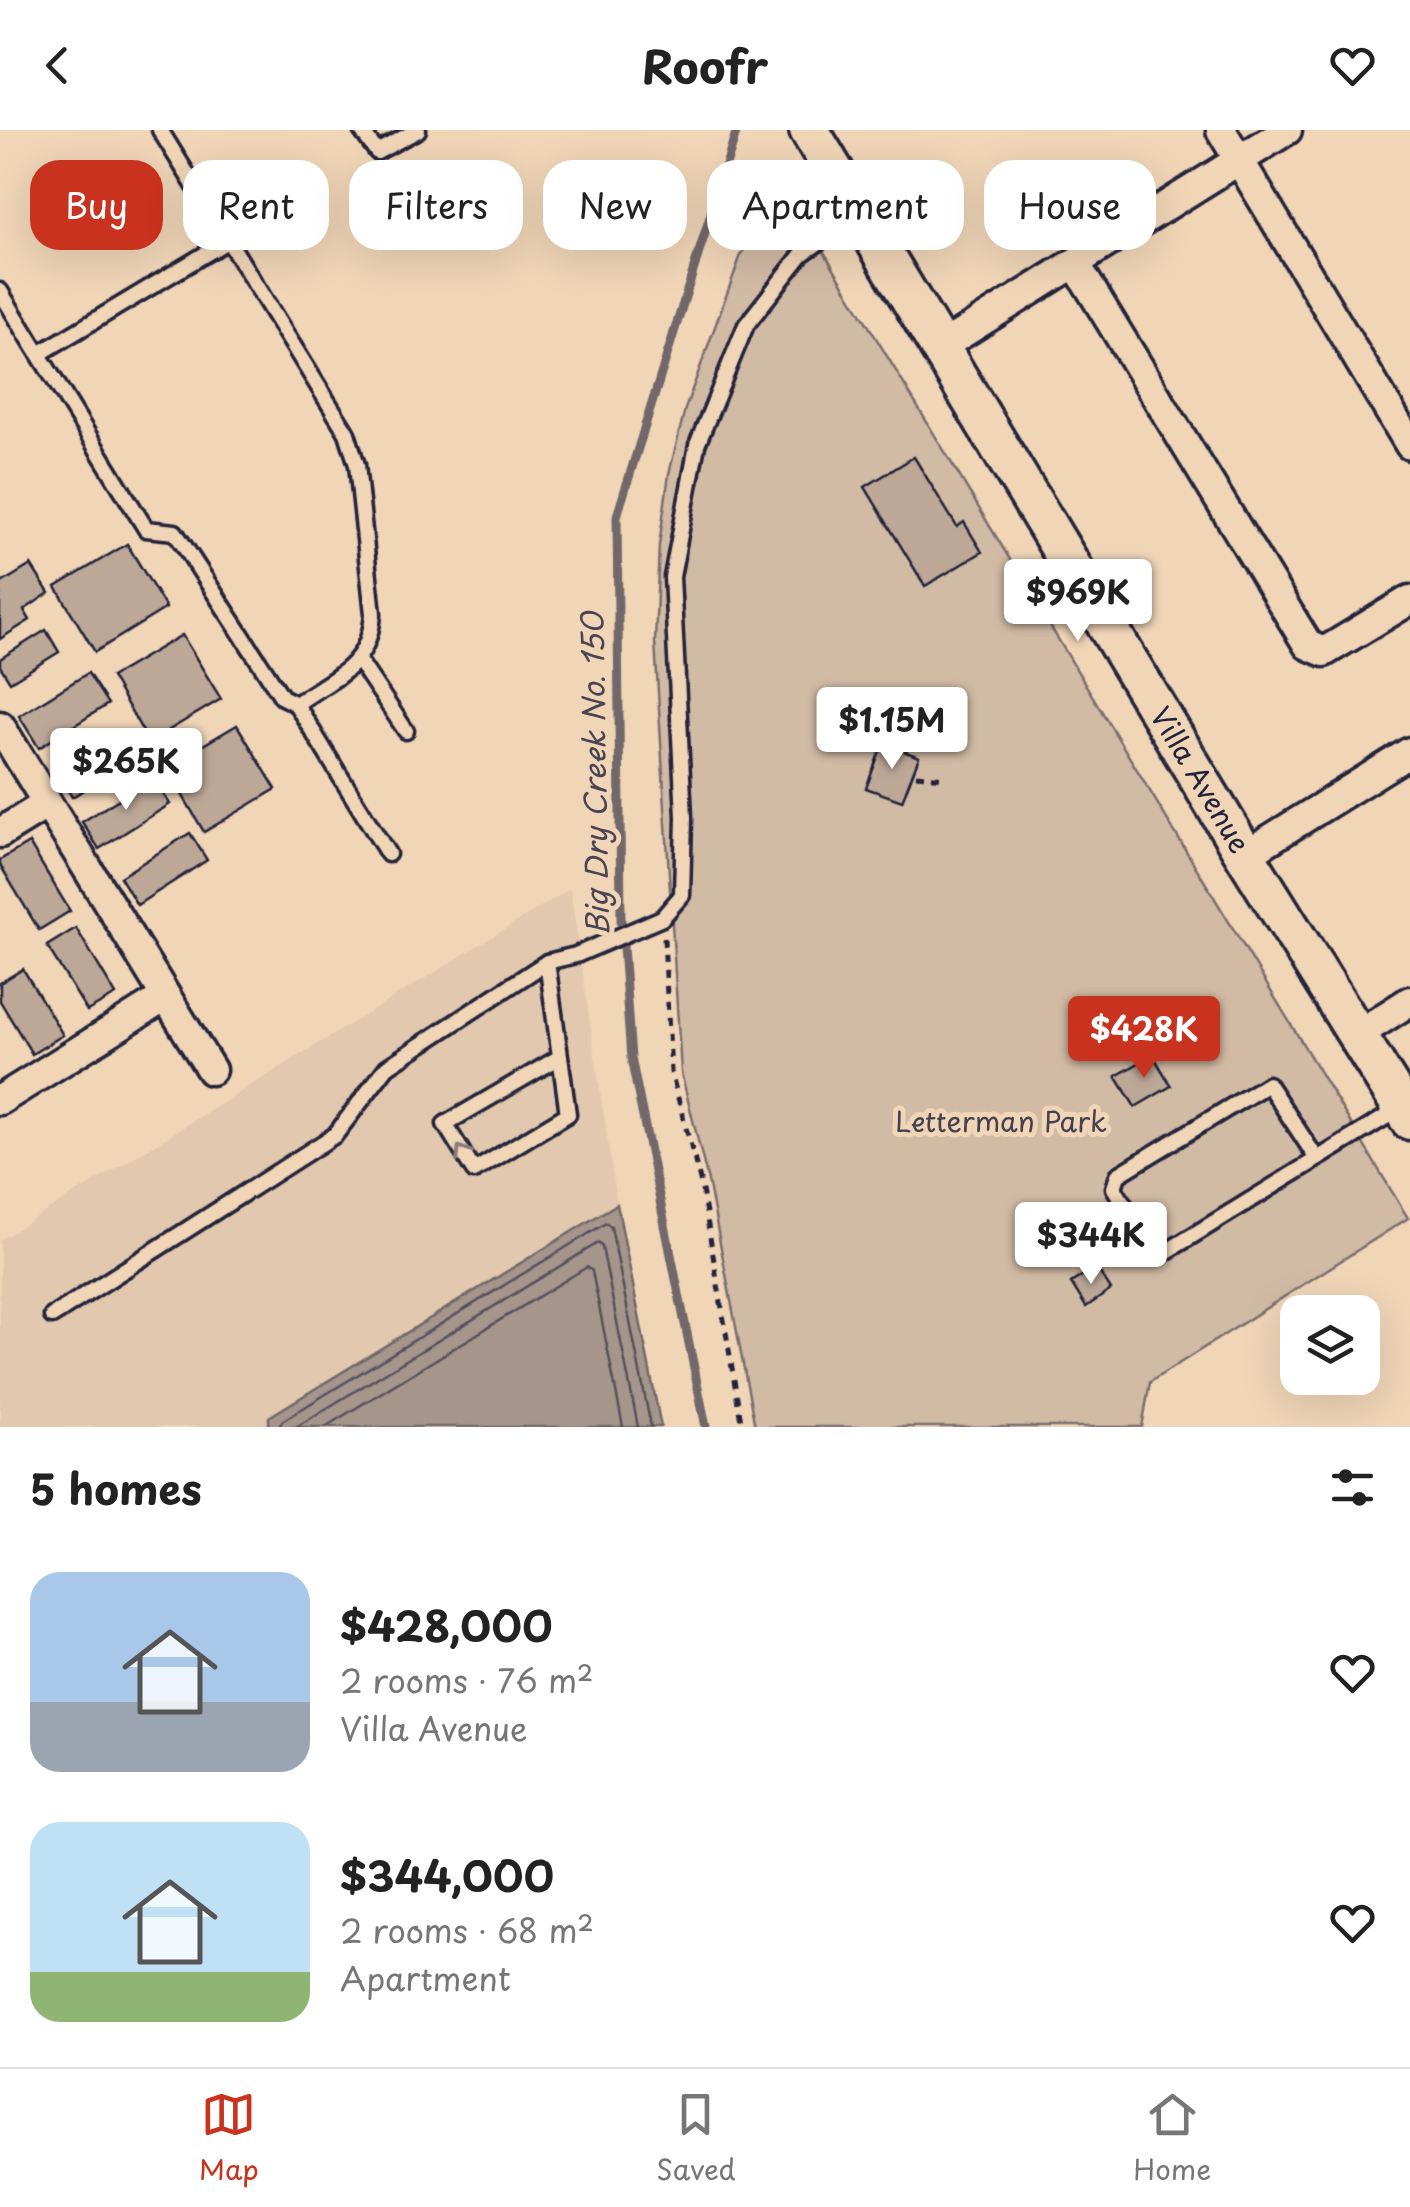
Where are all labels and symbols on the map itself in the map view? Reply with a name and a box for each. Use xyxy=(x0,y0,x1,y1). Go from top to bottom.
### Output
pin: $969K xyxy=(1008,559,1148,644)
water label: Big Dry Creek No. 150 xyxy=(568,610,619,936)
pin: $1.15M xyxy=(811,687,973,772)
street label: Villa Avenue xyxy=(1141,698,1262,861)
pin: $265K xyxy=(56,728,196,813)
pin: $428K xyxy=(1074,996,1214,1081)
park label: Letterman Park xyxy=(895,1099,1107,1142)
one-way arrow xyxy=(455,1145,474,1163)
pin: $344K xyxy=(1021,1202,1161,1287)

